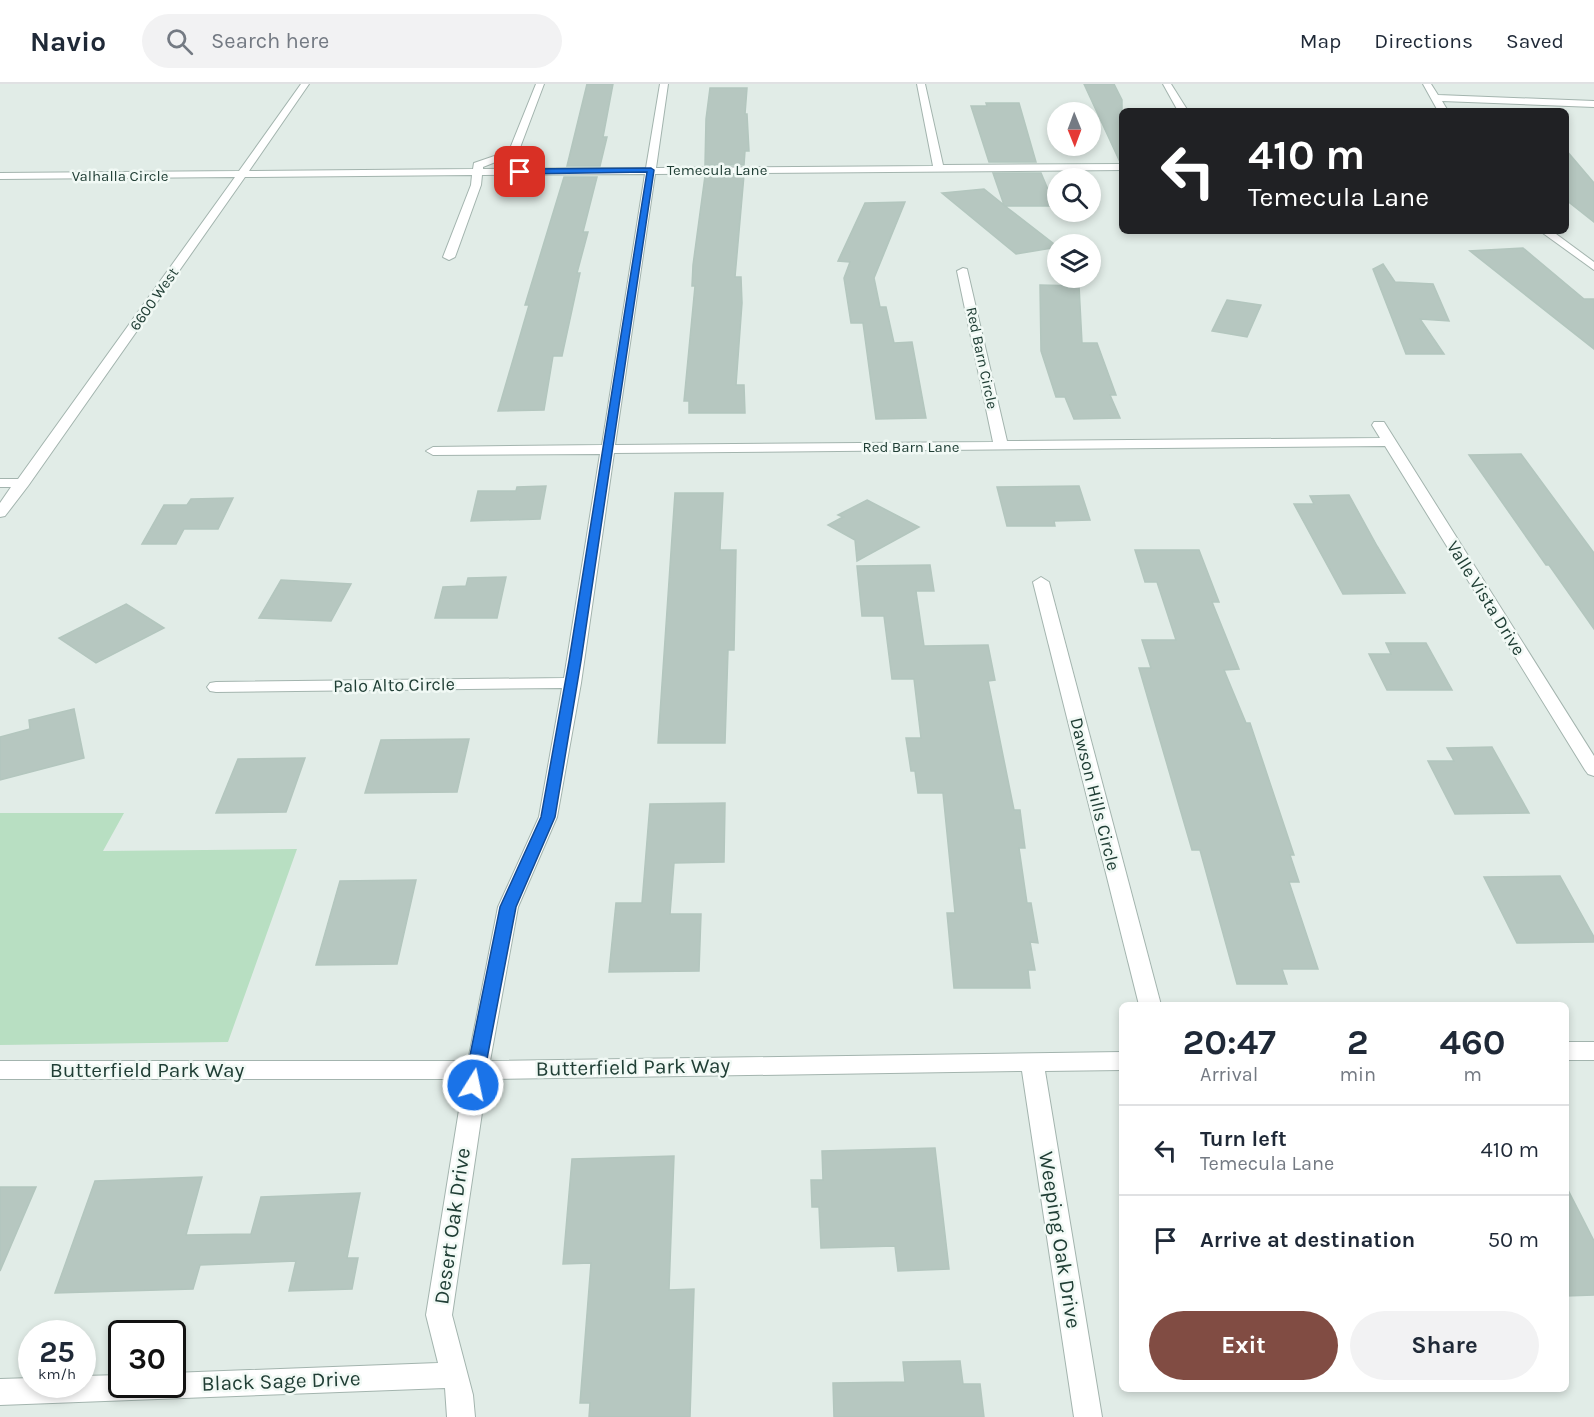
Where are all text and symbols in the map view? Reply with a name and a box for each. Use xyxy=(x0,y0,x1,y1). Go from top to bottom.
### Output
search box xyxy=(142,14,562,68)
text: Navio xyxy=(30,25,106,58)
icon: search xyxy=(163,25,196,58)
text: Search here xyxy=(211,28,329,54)
text: Map xyxy=(1300,29,1341,53)
text: Directions xyxy=(1374,29,1473,53)
text: Saved xyxy=(1506,29,1564,53)
north arrow xyxy=(1047,102,1101,156)
map controls xyxy=(1047,102,1101,288)
text: 410 m xyxy=(1248,130,1365,180)
icon: left xyxy=(1149,132,1227,210)
pin xyxy=(494,146,545,197)
icon: arrive xyxy=(503,155,536,188)
street label: Temecula Lane xyxy=(667,161,767,179)
street label: Valhalla Circle xyxy=(72,167,168,185)
button: search xyxy=(1047,168,1101,222)
text: Temecula Lane xyxy=(1248,181,1429,213)
button: layers xyxy=(1047,234,1101,288)
street label: 6600 West xyxy=(126,264,182,334)
street label: Red Barn Circle xyxy=(962,305,1002,411)
street label: Red Barn Lane xyxy=(863,438,959,456)
street label: Valle Vista Drive xyxy=(1442,537,1530,659)
street label: Palo Alto Circle xyxy=(333,673,455,697)
street label: Dawson Hills Circle xyxy=(1065,715,1125,873)
text: 20:47 xyxy=(1182,1021,1276,1063)
text: 2 xyxy=(1347,1021,1369,1063)
text: 460 xyxy=(1440,1021,1506,1063)
position arrow xyxy=(441,1053,505,1117)
street label: Butterfield Park Way xyxy=(536,1053,731,1081)
street label: Butterfield Park Way xyxy=(50,1058,244,1082)
text: Arrival xyxy=(1200,1063,1258,1086)
text: min xyxy=(1339,1063,1376,1086)
text: m xyxy=(1463,1063,1482,1086)
text: Turn left xyxy=(1200,1126,1287,1152)
icon: left xyxy=(1149,1134,1182,1167)
text: 410 m xyxy=(1481,1137,1539,1163)
street label: Desert Oak Drive xyxy=(429,1146,475,1306)
street label: Weeping Oak Drive xyxy=(1034,1150,1086,1330)
text: Temecula Lane xyxy=(1200,1152,1334,1175)
icon: arrive xyxy=(1149,1224,1182,1257)
text: Arrive at destination xyxy=(1200,1227,1415,1253)
text: 50 m xyxy=(1488,1227,1539,1253)
button: Exit xyxy=(1149,1311,1338,1380)
button: Share xyxy=(1350,1311,1539,1380)
speed limit sign: 30 xyxy=(108,1320,186,1398)
text: 25 xyxy=(39,1334,75,1370)
text: km/h xyxy=(38,1365,76,1383)
street label: Black Sage Drive xyxy=(201,1366,361,1396)

